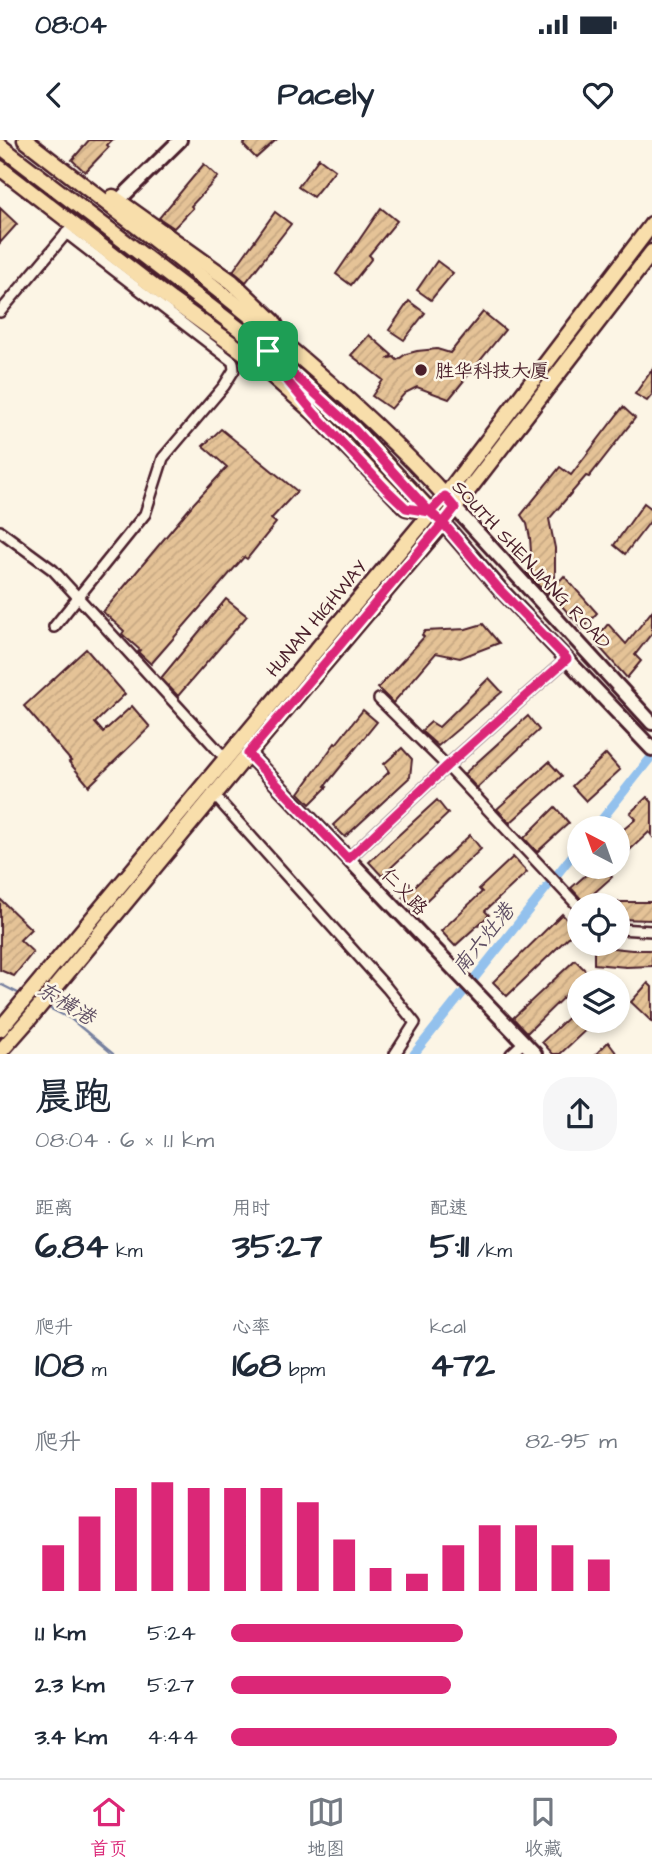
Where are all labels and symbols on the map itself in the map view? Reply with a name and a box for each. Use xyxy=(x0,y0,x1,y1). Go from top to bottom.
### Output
pin xyxy=(238,321,298,381)
place label: 胜华科技大厦 xyxy=(435,358,549,385)
marker: 胜华科技大厦 xyxy=(413,362,429,378)
street label: SOUTH SHENJIANG ROAD xyxy=(445,475,616,655)
street label: HUNAN HIGHWAY xyxy=(260,555,374,683)
north arrow xyxy=(567,816,630,878)
street label: 仁义路 xyxy=(374,862,433,922)
water label: 南六灶港 xyxy=(446,896,522,981)
water label: 东横港 xyxy=(31,975,102,1033)

